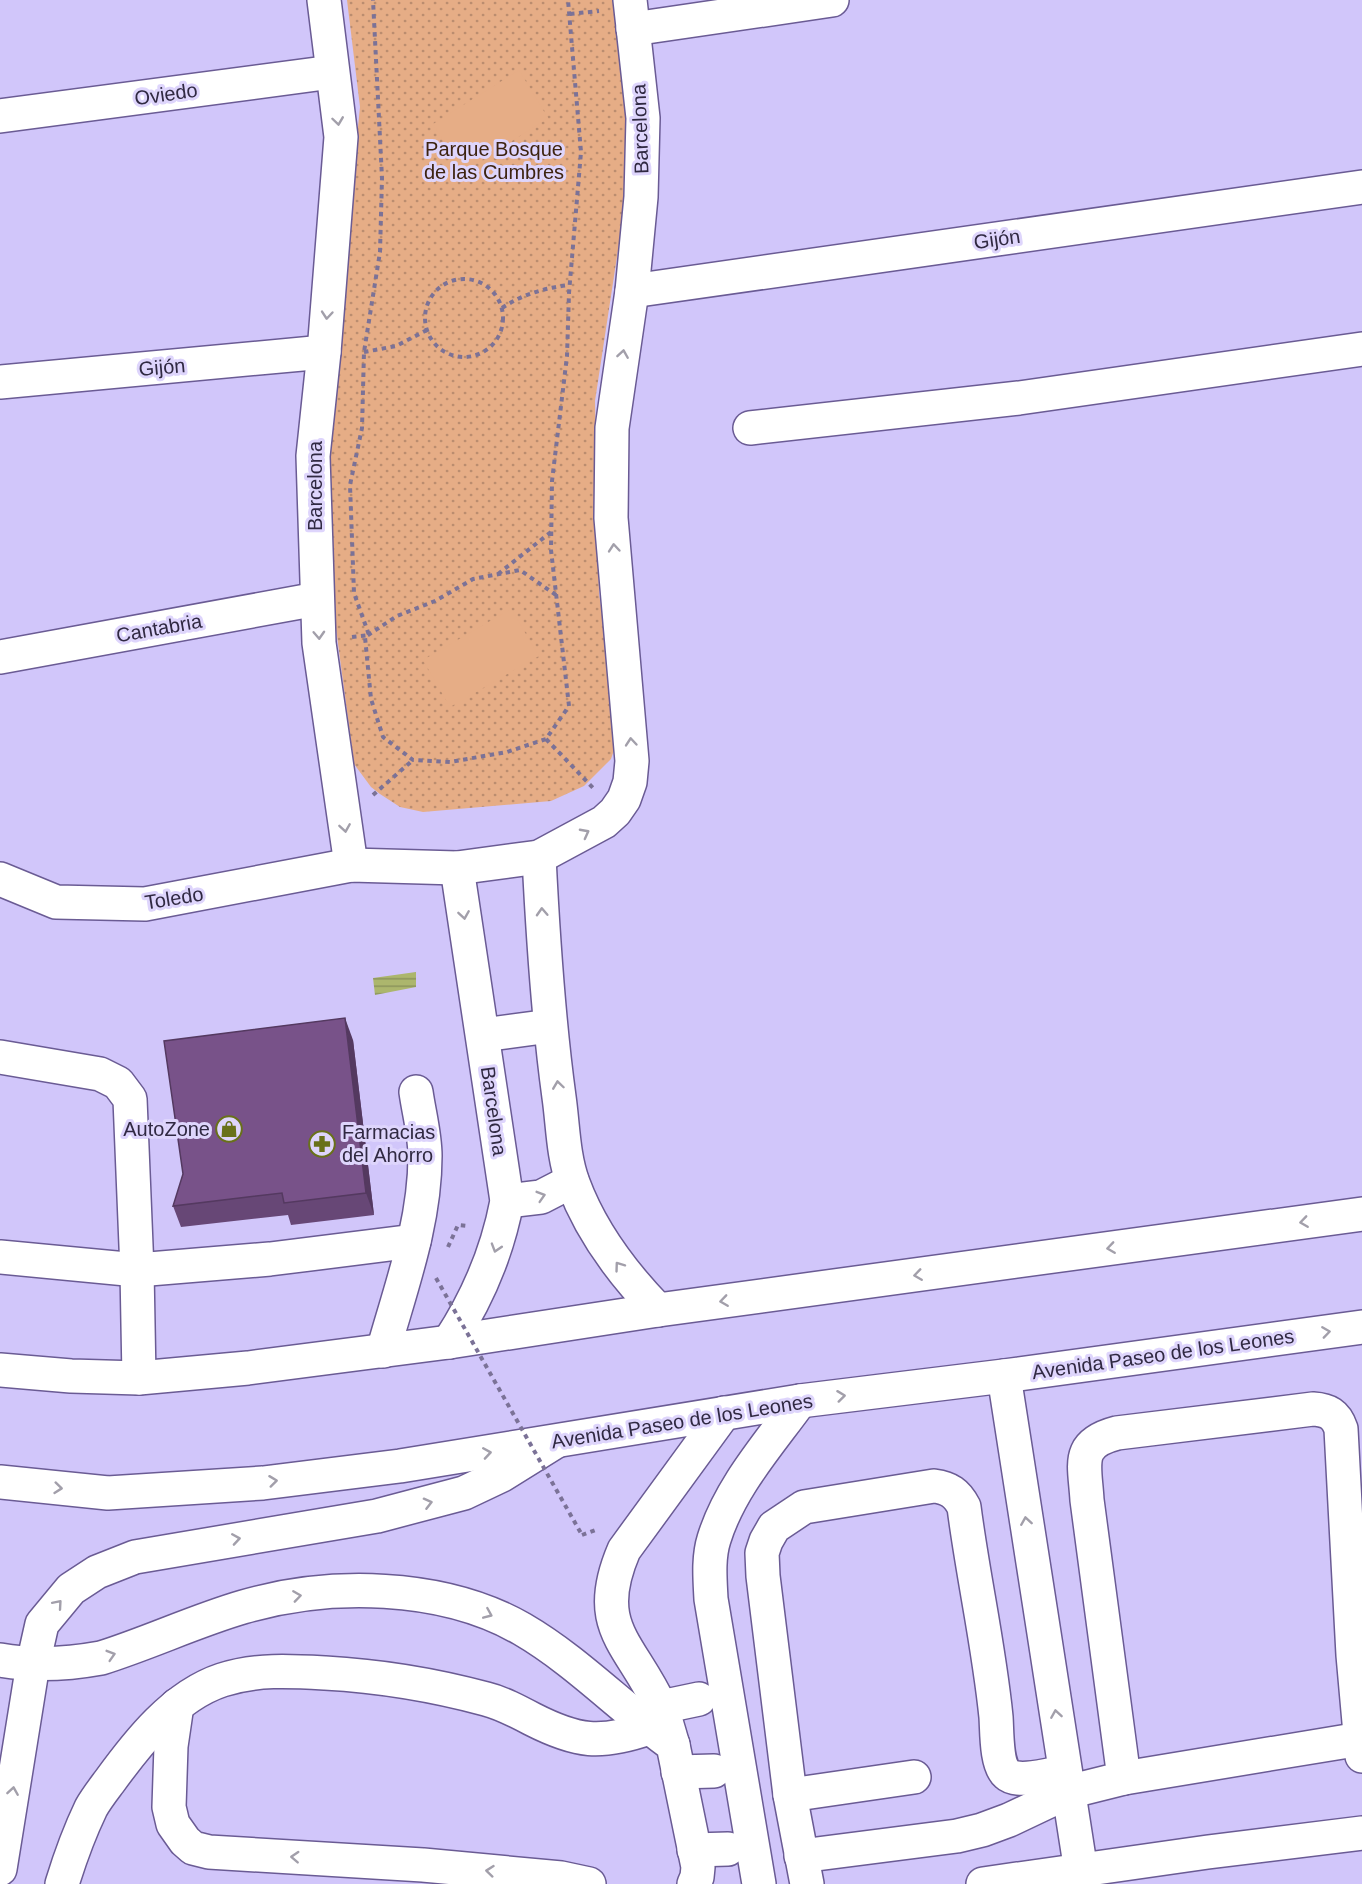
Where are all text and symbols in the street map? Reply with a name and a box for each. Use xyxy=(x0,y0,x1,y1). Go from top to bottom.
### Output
street label: Oviedo xyxy=(133,79,199,109)
street label: Barcelona xyxy=(627,83,653,174)
one-way arrow xyxy=(332,116,344,125)
park label: Parque Bosque de las Cumbres xyxy=(424,138,564,183)
street label: Gijón xyxy=(972,225,1022,253)
one-way arrow xyxy=(320,310,333,319)
one-way arrow xyxy=(616,349,629,359)
street label: Gijón xyxy=(138,354,186,380)
street label: Barcelona xyxy=(304,440,326,531)
one-way arrow xyxy=(607,543,620,552)
street label: Cantabria xyxy=(114,609,204,646)
one-way arrow xyxy=(312,631,325,640)
one-way arrow xyxy=(624,737,637,746)
one-way arrow xyxy=(338,823,351,833)
one-way arrow xyxy=(579,828,590,840)
street label: Toledo xyxy=(143,883,205,913)
one-way arrow xyxy=(535,907,548,916)
one-way arrow xyxy=(458,911,470,920)
street label: Barcelona xyxy=(477,1065,511,1158)
one-way arrow xyxy=(552,1080,564,1090)
shop icon: AutoZone xyxy=(214,1114,244,1144)
place label: AutoZone xyxy=(123,1118,210,1140)
place label: Farmacias del Ahorro xyxy=(342,1121,435,1166)
pharmacy icon: Farmacias del Ahorro xyxy=(307,1129,337,1159)
one-way arrow xyxy=(535,1191,546,1203)
one-way arrow xyxy=(1299,1215,1309,1227)
one-way arrow xyxy=(491,1242,503,1253)
one-way arrow xyxy=(1106,1242,1115,1254)
one-way arrow xyxy=(616,1262,627,1273)
one-way arrow xyxy=(913,1268,922,1280)
one-way arrow xyxy=(720,1295,729,1307)
street label: Avenida Paseo de los Leones xyxy=(1031,1325,1295,1383)
one-way arrow xyxy=(1321,1326,1330,1338)
street label: Avenida Paseo de los Leones xyxy=(550,1389,814,1453)
one-way arrow xyxy=(836,1390,845,1403)
one-way arrow xyxy=(483,1447,492,1459)
one-way arrow xyxy=(269,1476,278,1488)
one-way arrow xyxy=(54,1481,63,1494)
one-way arrow xyxy=(423,1497,433,1510)
one-way arrow xyxy=(1021,1516,1033,1526)
one-way arrow xyxy=(231,1533,241,1546)
one-way arrow xyxy=(292,1590,301,1602)
one-way arrow xyxy=(50,1600,61,1611)
one-way arrow xyxy=(482,1607,493,1619)
one-way arrow xyxy=(105,1650,116,1662)
one-way arrow xyxy=(1050,1709,1063,1719)
one-way arrow xyxy=(6,1786,18,1795)
one-way arrow xyxy=(291,1851,300,1864)
one-way arrow xyxy=(485,1865,494,1878)

